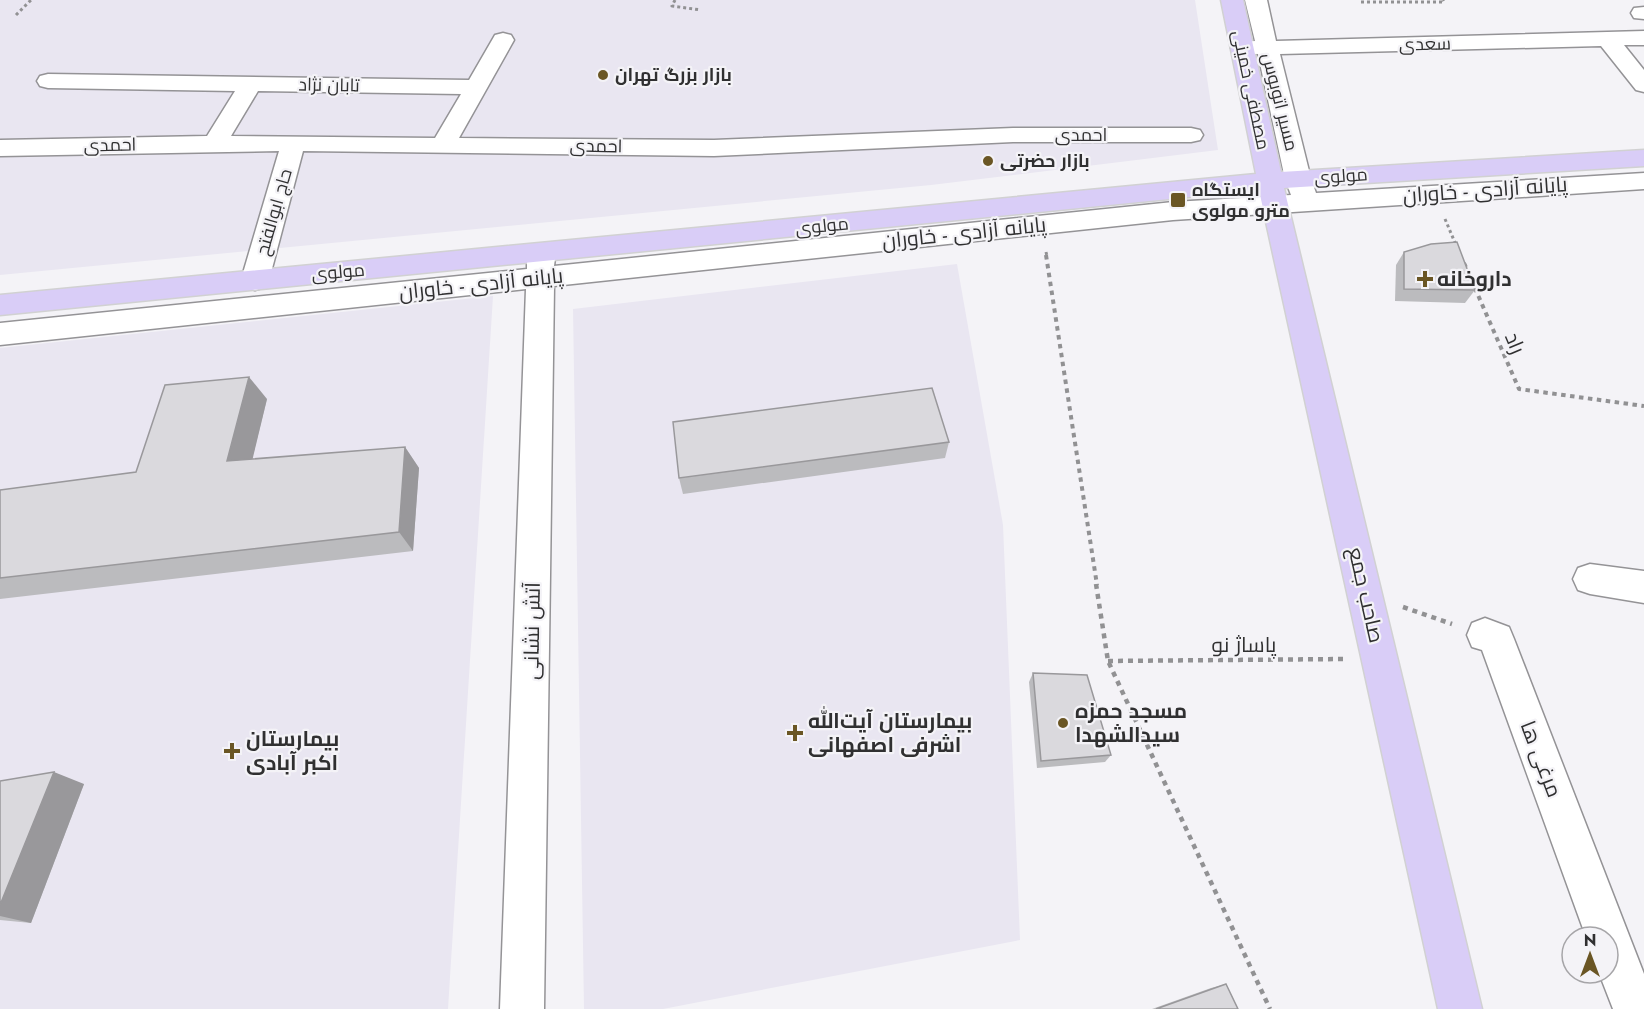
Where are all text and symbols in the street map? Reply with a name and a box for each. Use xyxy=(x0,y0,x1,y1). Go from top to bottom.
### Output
street label: مصطفی خمینی xyxy=(1226,28,1276,152)
street label: سعدی xyxy=(1399,31,1451,57)
street label: مسیر اتوبوس xyxy=(1255,50,1305,154)
place label: بازار بزرگ تهران xyxy=(615,62,732,88)
marker: بازار بزرگ تهران xyxy=(596,68,610,82)
street label: تابان نژاد xyxy=(298,71,360,99)
street label: احمدی xyxy=(1055,122,1107,148)
street label: احمدی xyxy=(83,132,137,158)
street label: احمدی xyxy=(569,133,623,159)
place label: بازار حضرتی xyxy=(1000,148,1090,174)
marker: بازار حضرتی xyxy=(981,154,995,168)
street label: مولوی xyxy=(1313,161,1369,191)
street label: حاج ابوالفتح xyxy=(249,166,299,258)
street label: پایانه آزادی - خاوران xyxy=(1402,169,1569,211)
place label: ایستگاه مترو مولوی xyxy=(1192,177,1290,224)
marker: ایستگاه مترو مولوی xyxy=(1169,191,1187,209)
street label: پایانه آزادی - خاوران xyxy=(880,209,1048,257)
street label: مولوی xyxy=(794,210,850,242)
street label: مولوی xyxy=(310,257,366,287)
street label: پایانه آزادی - خاوران xyxy=(397,260,565,308)
place label: داروخانه xyxy=(1437,264,1512,294)
marker: داروخانه xyxy=(1418,272,1432,286)
street label: راد xyxy=(1497,327,1533,359)
street label: صاحب جمع xyxy=(1340,544,1392,646)
street label: آتش نشانی xyxy=(516,582,548,680)
street label: پاساژ نو xyxy=(1212,630,1277,660)
place label: مسجد حمزه سیدالشهدا xyxy=(1075,696,1187,750)
place label: بیمارستان آیت‌الله اشرفی اصفهانی xyxy=(808,706,972,760)
marker: مسجد حمزه سیدالشهدا xyxy=(1056,716,1070,730)
street label: مرغی ها xyxy=(1513,716,1569,802)
place label: بیمارستان اکبر آبادی xyxy=(246,724,339,778)
marker: بیمارستان آیت‌الله اشرفی اصفهانی xyxy=(786,724,804,742)
marker: بیمارستان اکبر آبادی xyxy=(223,742,241,760)
north arrow xyxy=(1560,925,1620,985)
text: N xyxy=(1584,929,1596,952)

